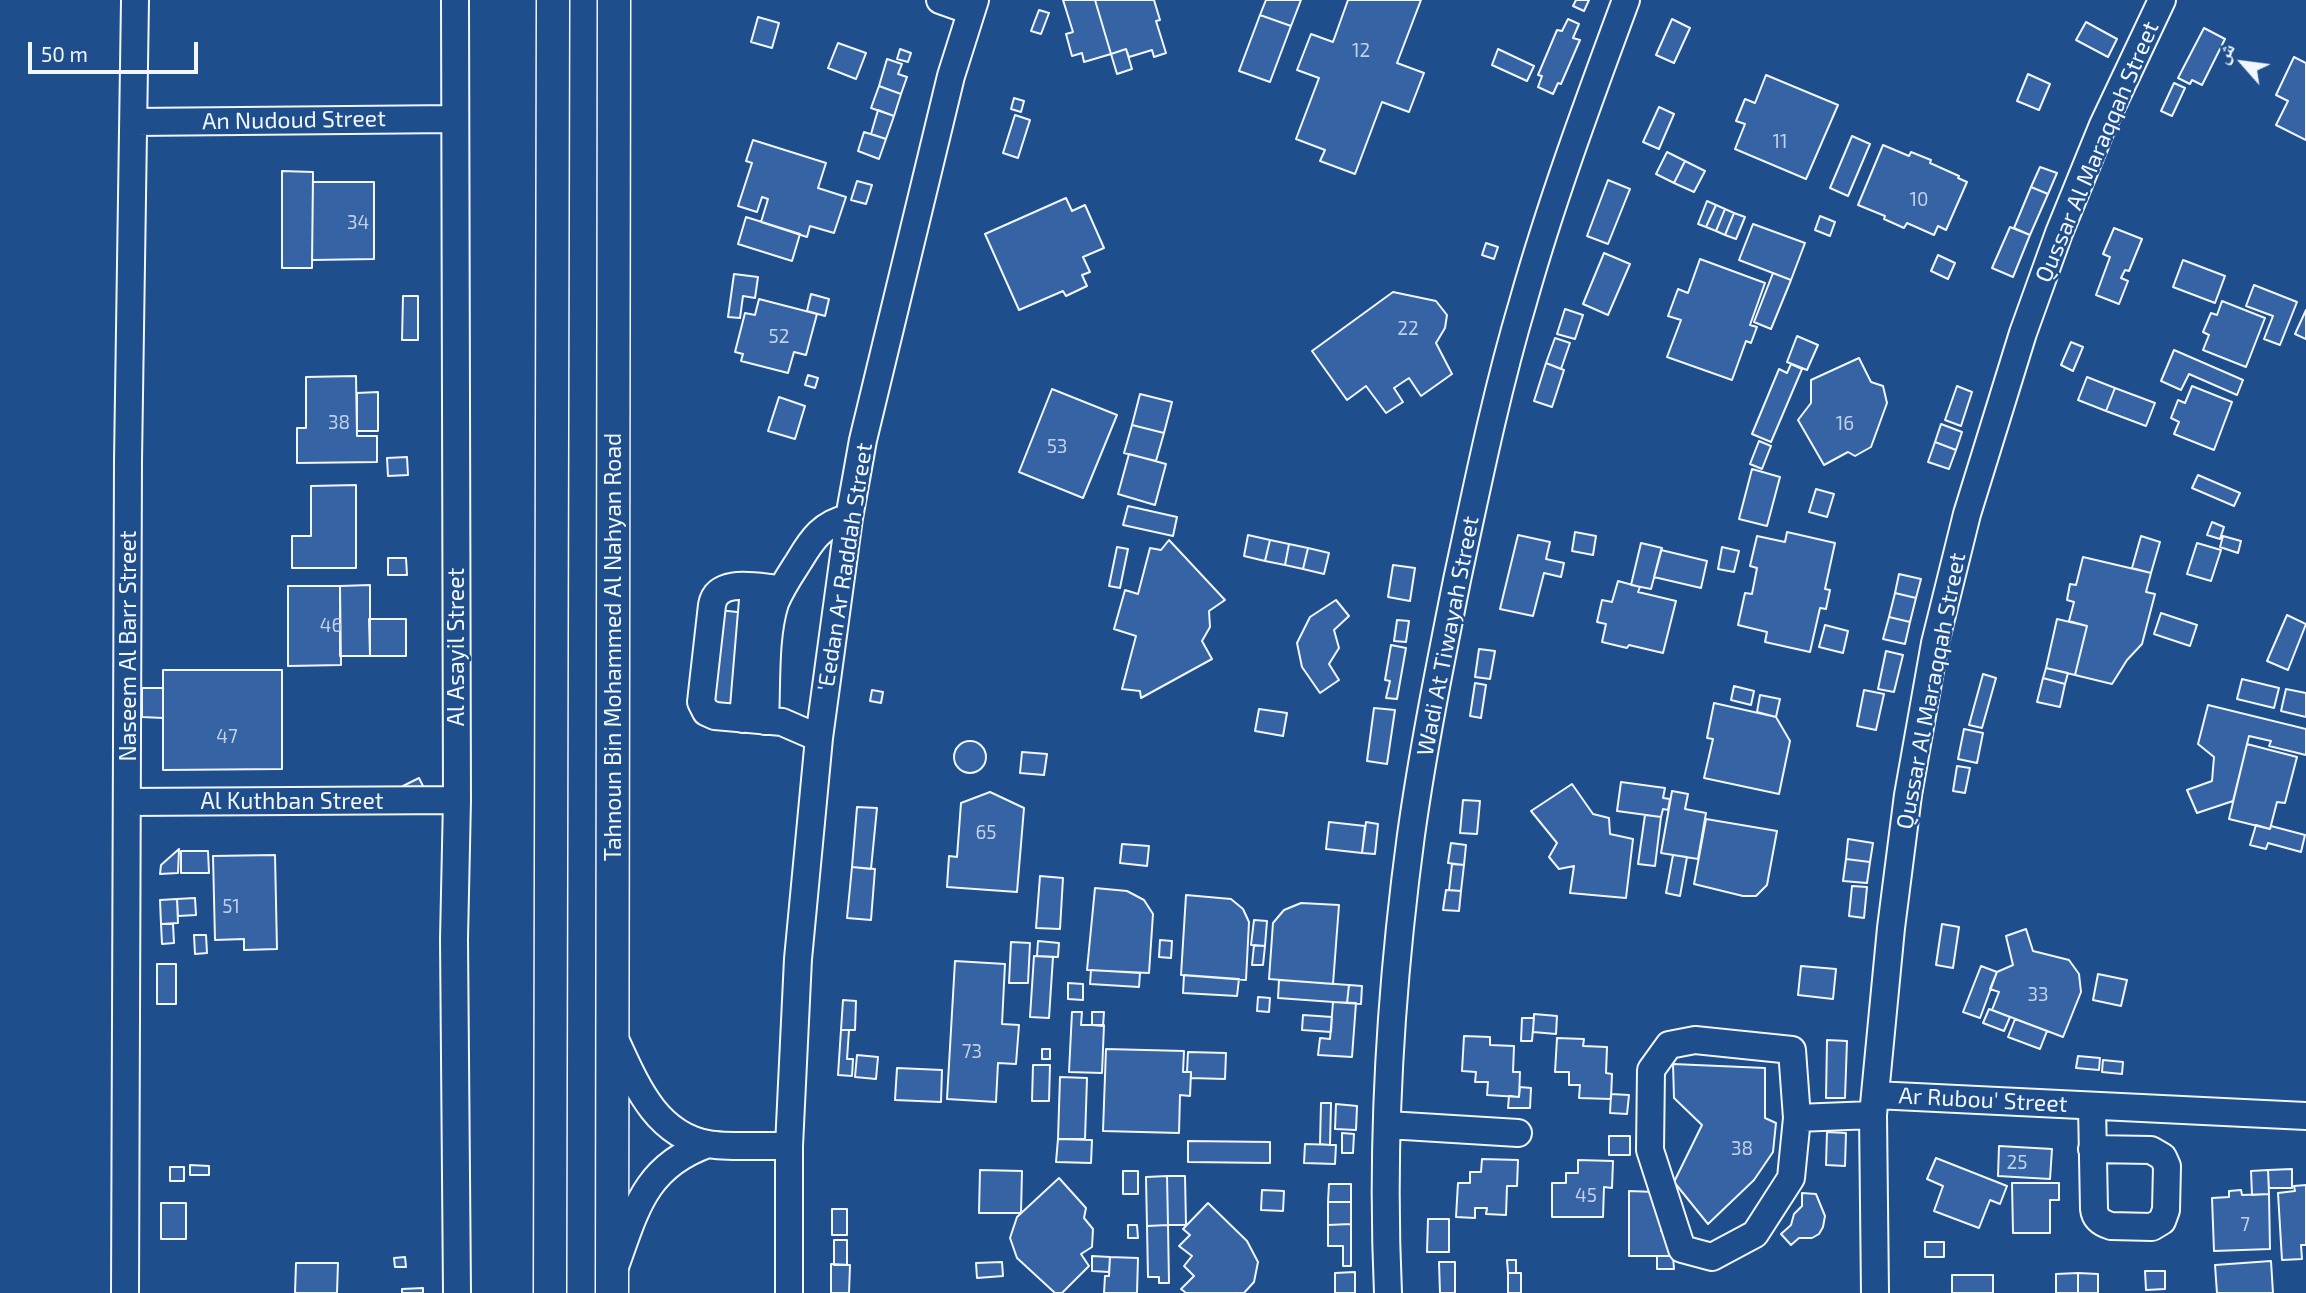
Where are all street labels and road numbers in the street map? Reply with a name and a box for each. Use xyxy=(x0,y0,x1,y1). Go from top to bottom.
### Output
street label: Qussar Al Maraqqah Street xyxy=(2029,17,2165,287)
street label: An Nudoud Street xyxy=(202,105,386,135)
street label: Tahnoun Bin Mohammed Al Nahyan Road xyxy=(599,433,627,861)
street label: 'Eedan Ar Raddah Street xyxy=(812,441,878,693)
street label: Wadi At Tiwayah Street xyxy=(1411,514,1485,758)
street label: Naseem Al Barr Street xyxy=(114,530,142,762)
street label: Qussar Al Maraqqah Street xyxy=(1891,550,1971,832)
street label: Al Asayil Street xyxy=(442,568,470,726)
street label: Al Kuthban Street xyxy=(200,787,384,815)
street label: Ar Rubou' Street xyxy=(1898,1082,2068,1118)

